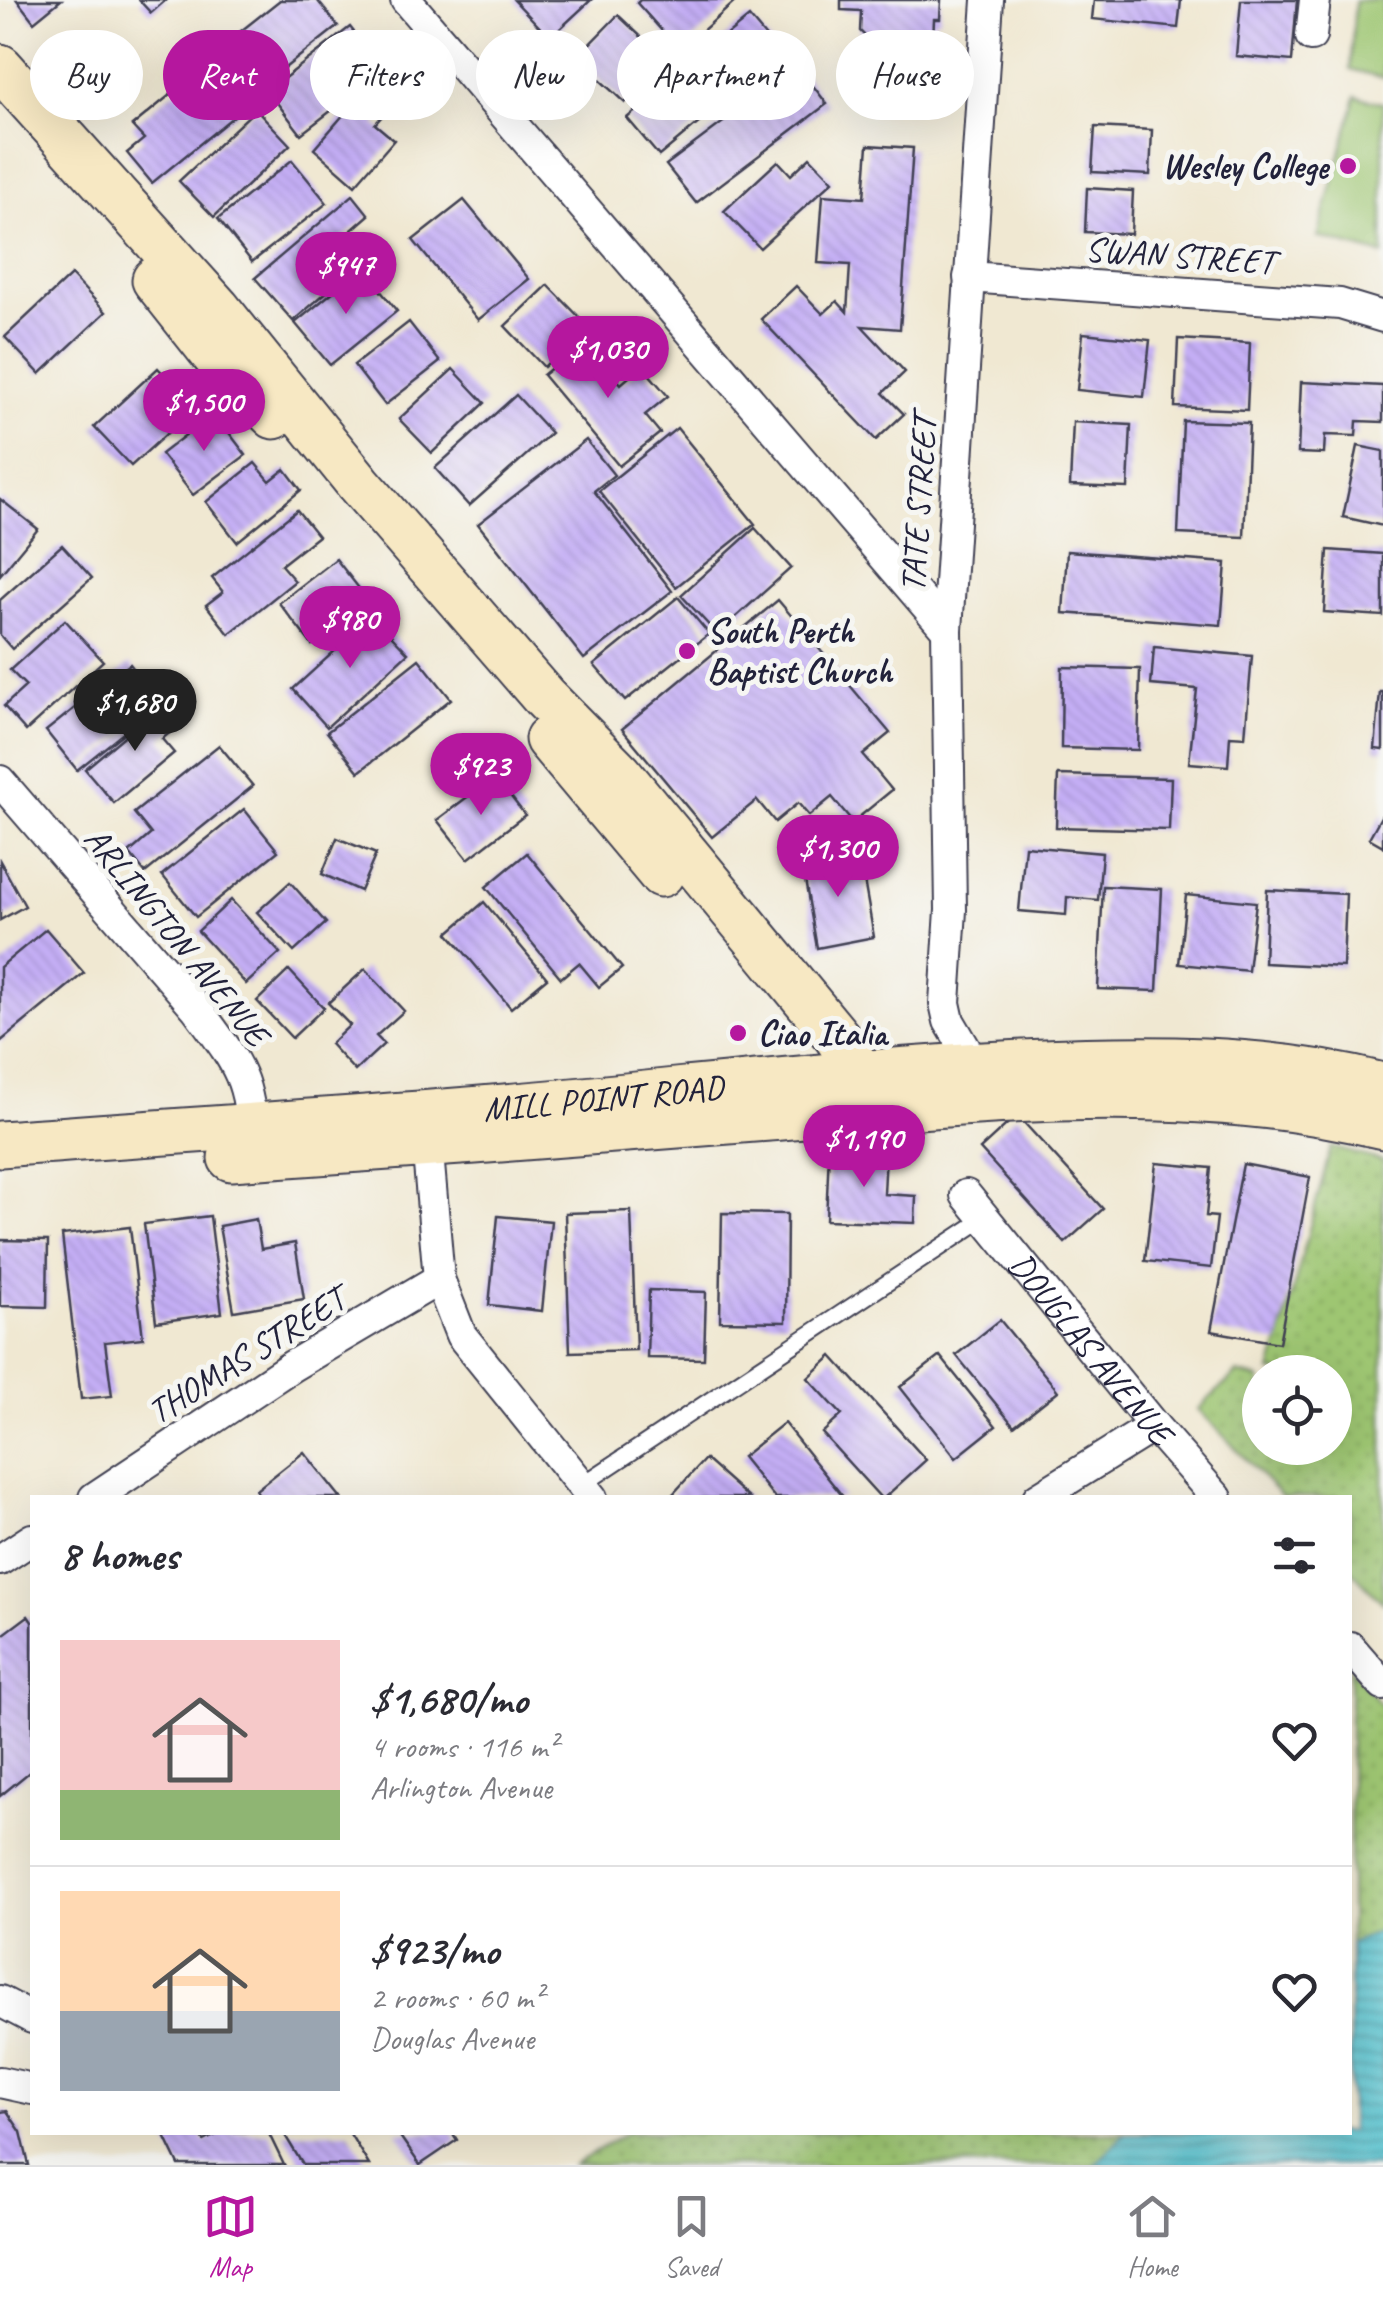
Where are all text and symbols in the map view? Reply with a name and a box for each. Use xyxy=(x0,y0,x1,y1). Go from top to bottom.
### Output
chip: Buy xyxy=(30,30,143,120)
chip: Rent xyxy=(163,30,290,120)
chip: Filters xyxy=(310,30,456,120)
chip: New xyxy=(476,30,597,120)
chip: Apartment xyxy=(617,30,816,120)
chip: House xyxy=(836,30,974,120)
place label: Wesley College xyxy=(1162,144,1330,189)
marker: Wesley College xyxy=(1337,155,1359,177)
street label: SWAN STREET xyxy=(1084,226,1283,285)
pin: $947 xyxy=(287,232,405,317)
text: $947 xyxy=(317,244,375,285)
pin: $1,030 xyxy=(527,316,689,401)
text: $1,030 xyxy=(569,328,647,369)
pin: $1,500 xyxy=(123,369,285,454)
text: $1,500 xyxy=(165,381,243,422)
street label: TATE STREET xyxy=(890,405,948,594)
pin: $980 xyxy=(291,586,409,671)
text: $980 xyxy=(321,598,379,639)
place label: South Perth Baptist Church xyxy=(707,609,894,694)
marker: South Perth Baptist Church xyxy=(676,640,698,662)
pin: $1,680 xyxy=(54,669,216,754)
text: $1,680 xyxy=(95,681,175,722)
pin: $923 xyxy=(422,733,540,818)
text: $923 xyxy=(452,745,510,786)
pin: $1,300 xyxy=(757,815,919,900)
street label: ARLINGTON AVENUE xyxy=(74,817,282,1059)
text: $1,300 xyxy=(799,827,877,868)
place label: Ciao Italia xyxy=(758,1011,890,1056)
marker: Ciao Italia xyxy=(727,1022,749,1044)
street label: MILL POINT ROAD xyxy=(481,1064,728,1132)
pin: $1,190 xyxy=(783,1105,945,1190)
text: $1,190 xyxy=(825,1117,903,1158)
street label: DOUGLAS AVENUE xyxy=(999,1243,1185,1458)
street label: THOMAS STREET xyxy=(139,1272,361,1434)
map controls xyxy=(1242,1355,1352,1465)
button: locate xyxy=(1242,1355,1352,1465)
icon: filters xyxy=(1267,1528,1322,1583)
text: 8 homes xyxy=(60,1529,179,1582)
text: $1,680/mo xyxy=(370,1673,528,1726)
icon: home xyxy=(140,1680,260,1800)
icon: heart xyxy=(1267,1713,1322,1768)
text: 4 rooms · 116 m² xyxy=(370,1726,557,1767)
text: Arlington Avenue xyxy=(370,1767,552,1808)
text: $923/mo xyxy=(370,1924,499,1977)
icon: home xyxy=(140,1931,260,2051)
icon: heart xyxy=(1267,1964,1322,2019)
text: 2 rooms · 60 m² xyxy=(370,1977,543,2018)
text: Douglas Avenue xyxy=(370,2018,534,2059)
tab: Map xyxy=(203,2189,258,2284)
tab: Saved xyxy=(664,2189,719,2284)
tab: Home xyxy=(1125,2189,1180,2284)

